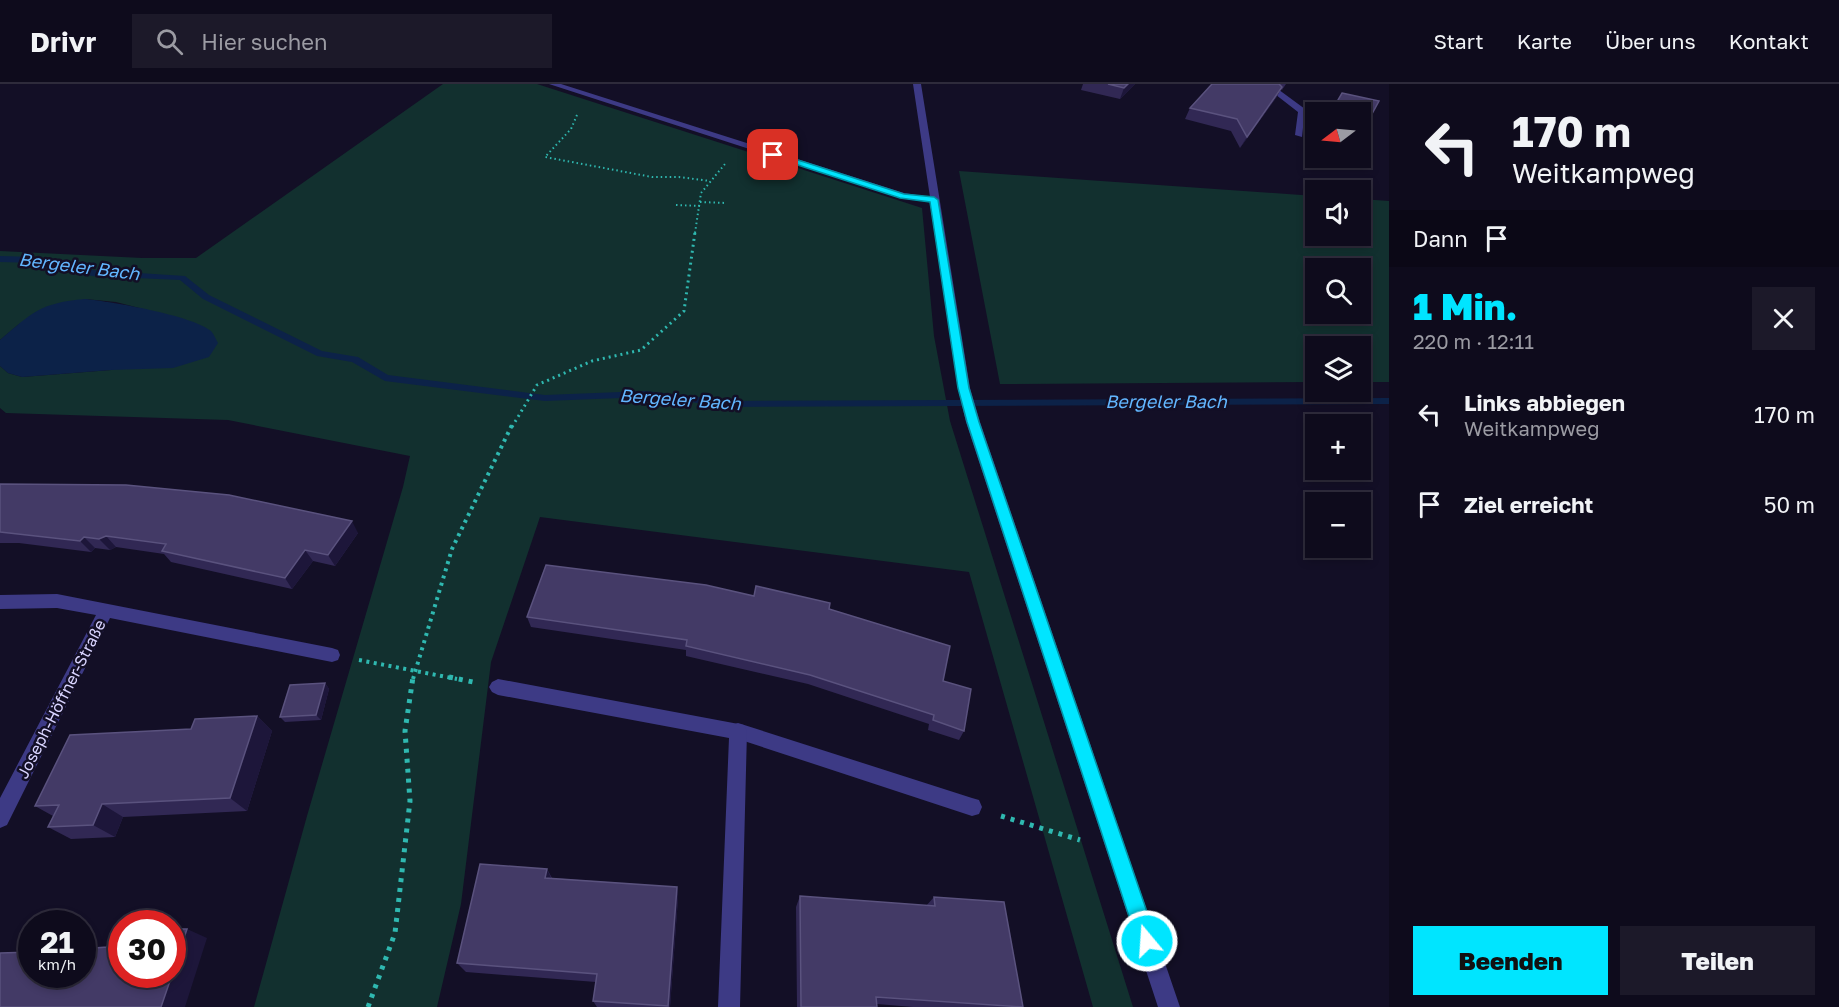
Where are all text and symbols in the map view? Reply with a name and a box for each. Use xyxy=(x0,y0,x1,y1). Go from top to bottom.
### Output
search box xyxy=(132,14,552,68)
text: Drivr xyxy=(30,25,96,58)
icon: search xyxy=(153,25,186,58)
text: Hier suchen xyxy=(201,28,328,55)
text: Start xyxy=(1433,28,1484,54)
text: Karte xyxy=(1517,28,1572,54)
text: Über uns xyxy=(1605,28,1696,54)
text: Kontakt xyxy=(1729,28,1809,54)
north arrow xyxy=(1305,102,1371,168)
map controls xyxy=(1305,102,1371,558)
text: 170 m xyxy=(1512,106,1631,156)
icon: left xyxy=(1413,108,1491,186)
pin xyxy=(747,129,798,180)
icon: arrive xyxy=(756,138,789,171)
text: Weitkampweg xyxy=(1512,157,1695,189)
button: sound xyxy=(1305,180,1371,246)
icon: arrive xyxy=(1480,222,1513,255)
text: Dann xyxy=(1413,225,1468,252)
water label: Bergeler Bach xyxy=(17,248,142,284)
button: search xyxy=(1305,258,1371,324)
text: 1 Min. xyxy=(1413,285,1517,328)
button: close xyxy=(1752,287,1815,350)
text: 220 m · 12:11 xyxy=(1413,329,1534,353)
button: layers xyxy=(1305,336,1371,402)
water label: Bergeler Bach xyxy=(619,384,742,414)
text: Links abbiegen xyxy=(1464,389,1625,416)
water label: Bergeler Bach xyxy=(1105,390,1228,412)
icon: left xyxy=(1413,398,1446,431)
text: 170 m xyxy=(1754,401,1815,428)
button: + xyxy=(1305,414,1371,480)
text: Weitkampweg xyxy=(1464,416,1599,440)
icon: arrive xyxy=(1413,488,1446,521)
text: Ziel erreicht xyxy=(1464,491,1593,518)
text: 50 m xyxy=(1764,491,1815,518)
button: − xyxy=(1305,492,1371,558)
street label: Joseph-Höffner-Straße xyxy=(12,616,110,782)
position arrow xyxy=(1115,909,1179,973)
speed limit sign: 30 xyxy=(108,910,186,988)
text: 21 xyxy=(40,924,74,960)
button: Beenden xyxy=(1413,926,1608,995)
button: Teilen xyxy=(1620,926,1815,995)
text: km/h xyxy=(38,955,76,973)

